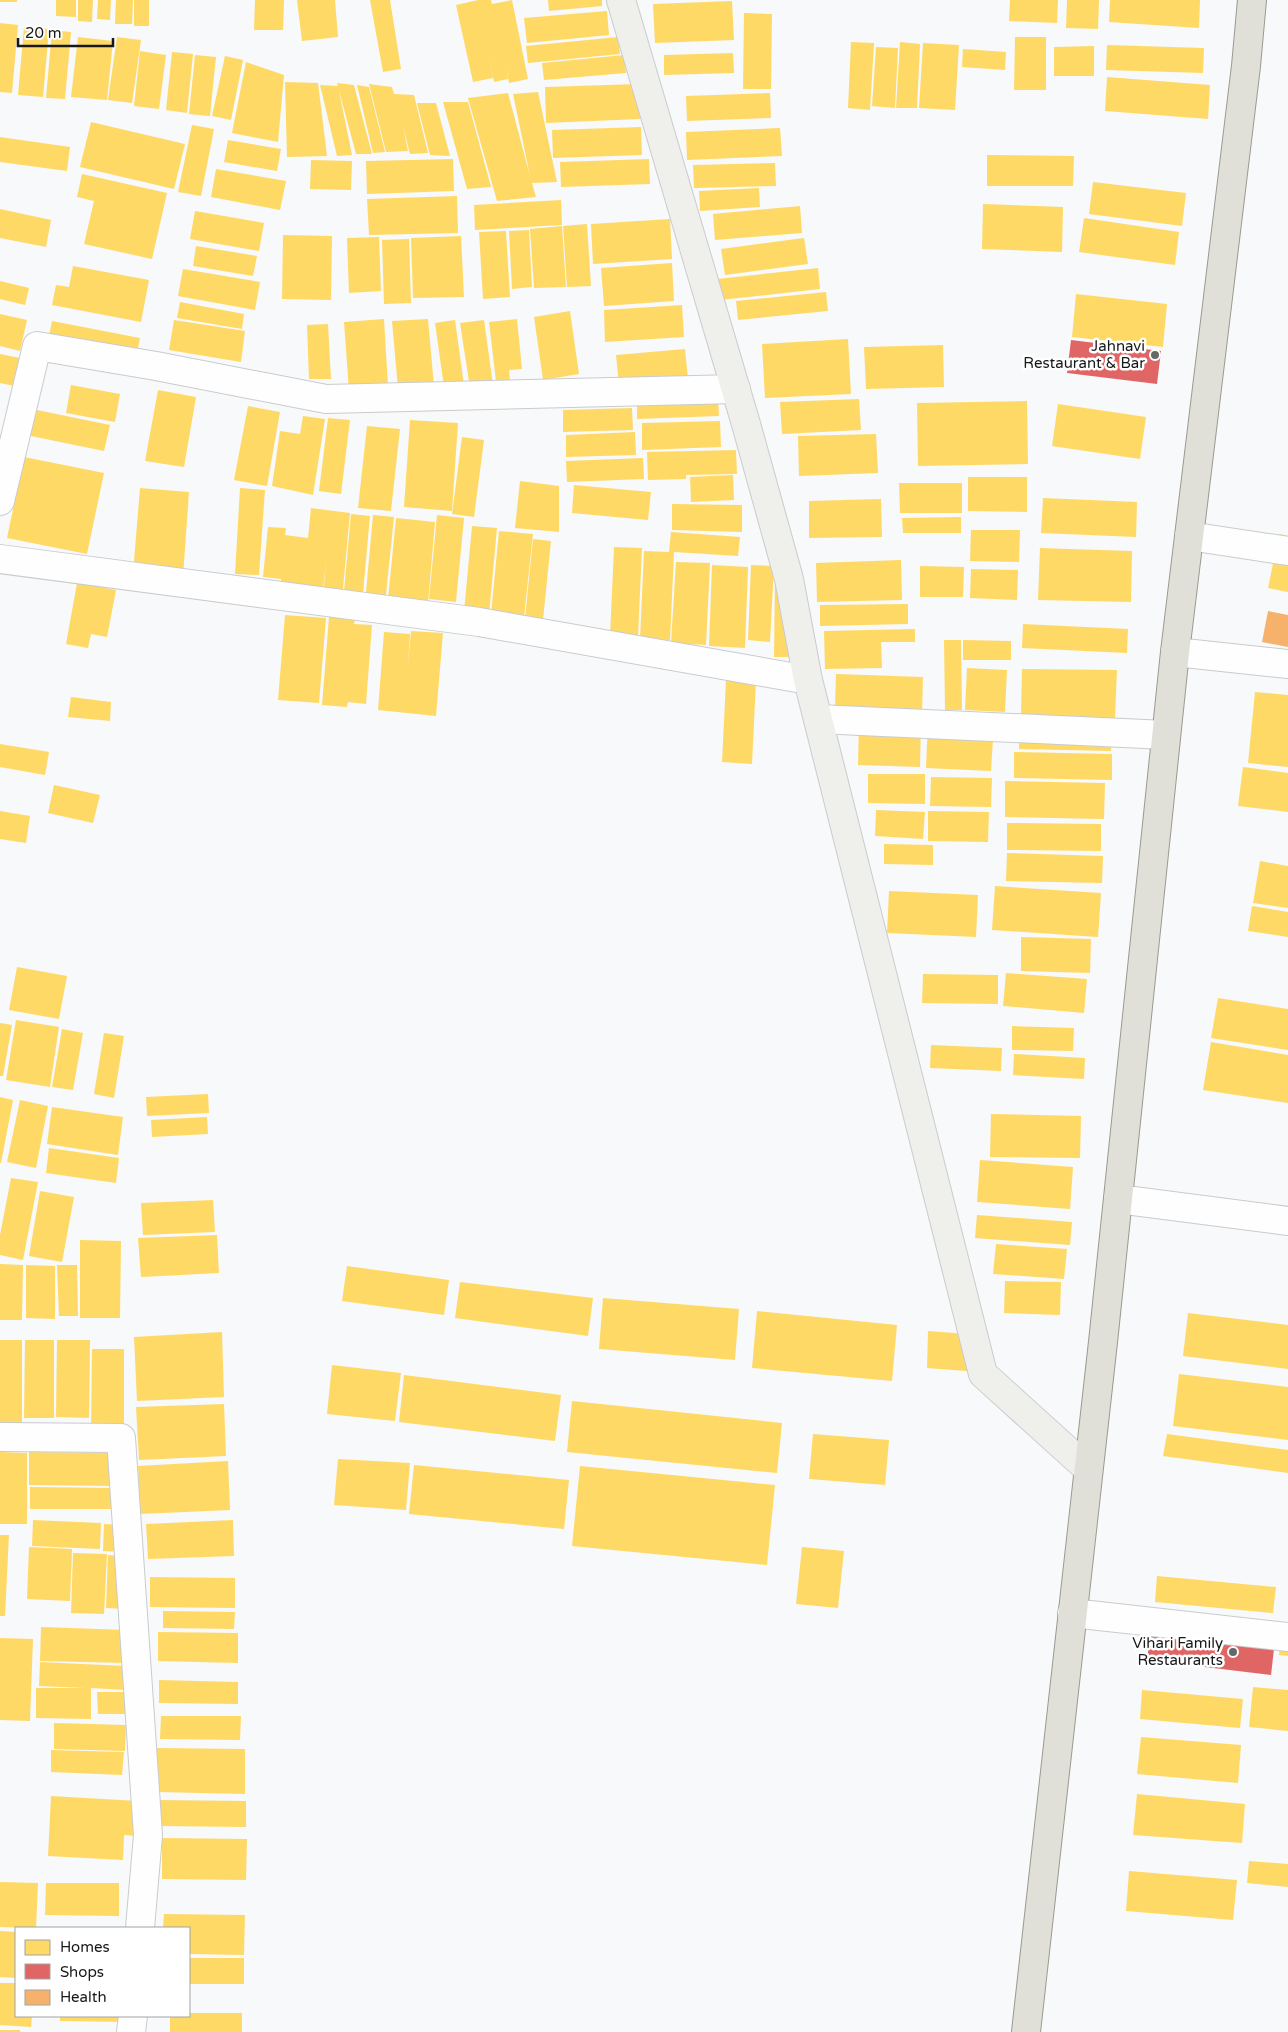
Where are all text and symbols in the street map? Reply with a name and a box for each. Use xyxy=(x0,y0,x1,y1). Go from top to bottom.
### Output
scale bar xyxy=(18,15,112,47)
text: 20 m xyxy=(25,24,62,42)
place label: Jahnavi Restaurant & Bar xyxy=(1023,337,1145,372)
marker: Jahnavi Restaurant & Bar xyxy=(1149,349,1161,361)
place label: Vihari Family Restaurants xyxy=(1132,1634,1223,1669)
marker: Vihari Family Restaurants xyxy=(1227,1646,1239,1658)
legend xyxy=(15,1927,190,2017)
text: Homes xyxy=(60,1938,110,1956)
text: Shops xyxy=(60,1963,104,1981)
text: Health xyxy=(60,1988,107,2006)

